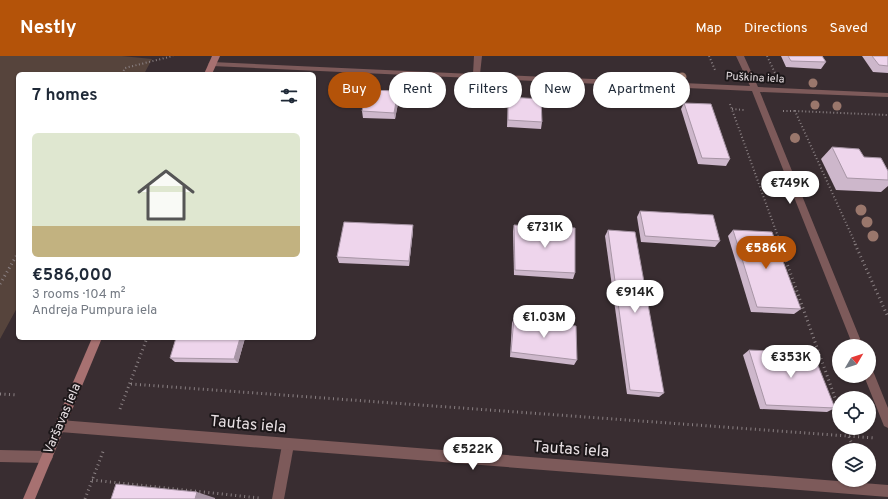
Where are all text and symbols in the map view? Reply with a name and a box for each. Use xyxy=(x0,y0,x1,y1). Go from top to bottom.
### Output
text: Nestly xyxy=(20,16,77,40)
text: Map xyxy=(696,20,722,37)
text: Directions xyxy=(744,20,808,37)
text: Saved xyxy=(830,20,868,37)
street label: Puškina iela xyxy=(725,69,785,87)
chip: Buy xyxy=(328,72,381,108)
chip: Rent xyxy=(389,72,446,108)
chip: Filters xyxy=(454,72,522,108)
chip: New xyxy=(530,72,585,108)
chip: Apartment xyxy=(593,72,690,108)
text: 7 homes xyxy=(32,85,98,107)
icon: filters xyxy=(278,85,300,107)
icon: home xyxy=(130,159,202,231)
pin: €749K xyxy=(762,171,818,205)
text: €749K xyxy=(770,176,810,192)
pin: €731K xyxy=(517,215,573,249)
text: €731K xyxy=(526,220,564,236)
pin: €586K xyxy=(738,236,794,270)
text: €586K xyxy=(745,241,787,257)
text: €586,000 xyxy=(32,265,112,287)
pin: €914K xyxy=(607,280,663,314)
text: €914K xyxy=(615,285,655,301)
text: 3 rooms · 104 m² xyxy=(32,287,126,303)
text: Andreja Pumpura iela xyxy=(32,303,157,319)
pin: €1.03M xyxy=(511,305,577,339)
text: €1.03M xyxy=(522,310,566,326)
north arrow xyxy=(832,339,876,383)
map controls xyxy=(832,339,876,487)
pin: €353K xyxy=(763,345,819,379)
text: €353K xyxy=(771,350,811,366)
street label: Varšavas iela xyxy=(41,381,85,457)
button: locate xyxy=(832,391,876,435)
street label: Tautas iela xyxy=(209,412,287,438)
pin: €522K xyxy=(445,437,501,471)
street label: Tautas iela xyxy=(532,437,610,463)
text: €522K xyxy=(452,442,494,458)
button: layers xyxy=(832,443,876,487)

